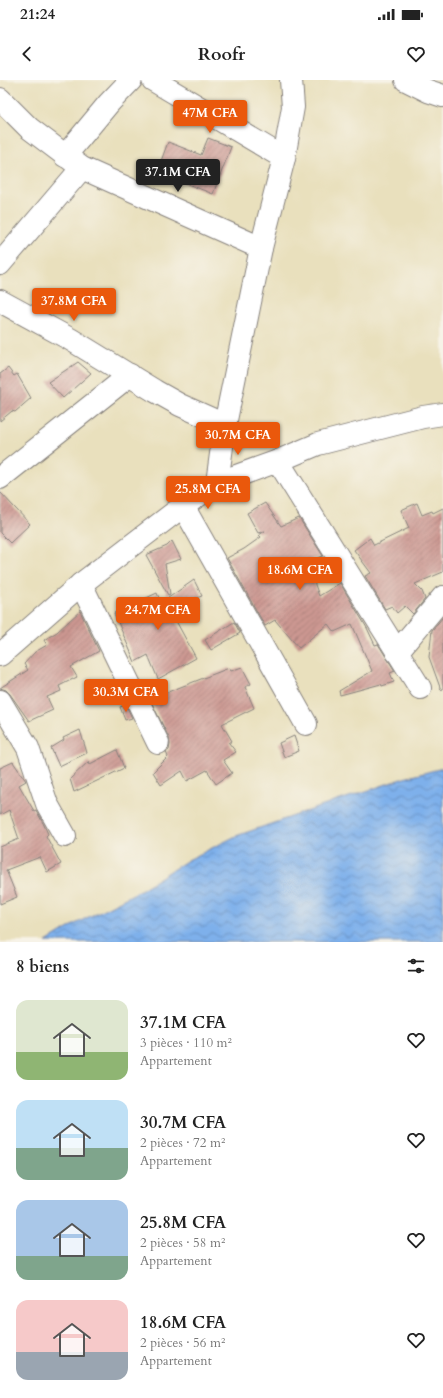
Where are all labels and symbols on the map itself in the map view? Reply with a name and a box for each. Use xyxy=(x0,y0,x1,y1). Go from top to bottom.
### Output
pin: 47M CFA xyxy=(173,100,247,134)
pin: 37.1M CFA xyxy=(132,159,224,193)
pin: 37.8M CFA xyxy=(28,288,120,322)
pin: 30.7M CFA xyxy=(192,422,284,456)
pin: 25.8M CFA xyxy=(162,476,254,510)
pin: 18.6M CFA xyxy=(254,557,346,591)
pin: 24.7M CFA xyxy=(112,597,204,631)
pin: 30.3M CFA xyxy=(80,679,172,713)

